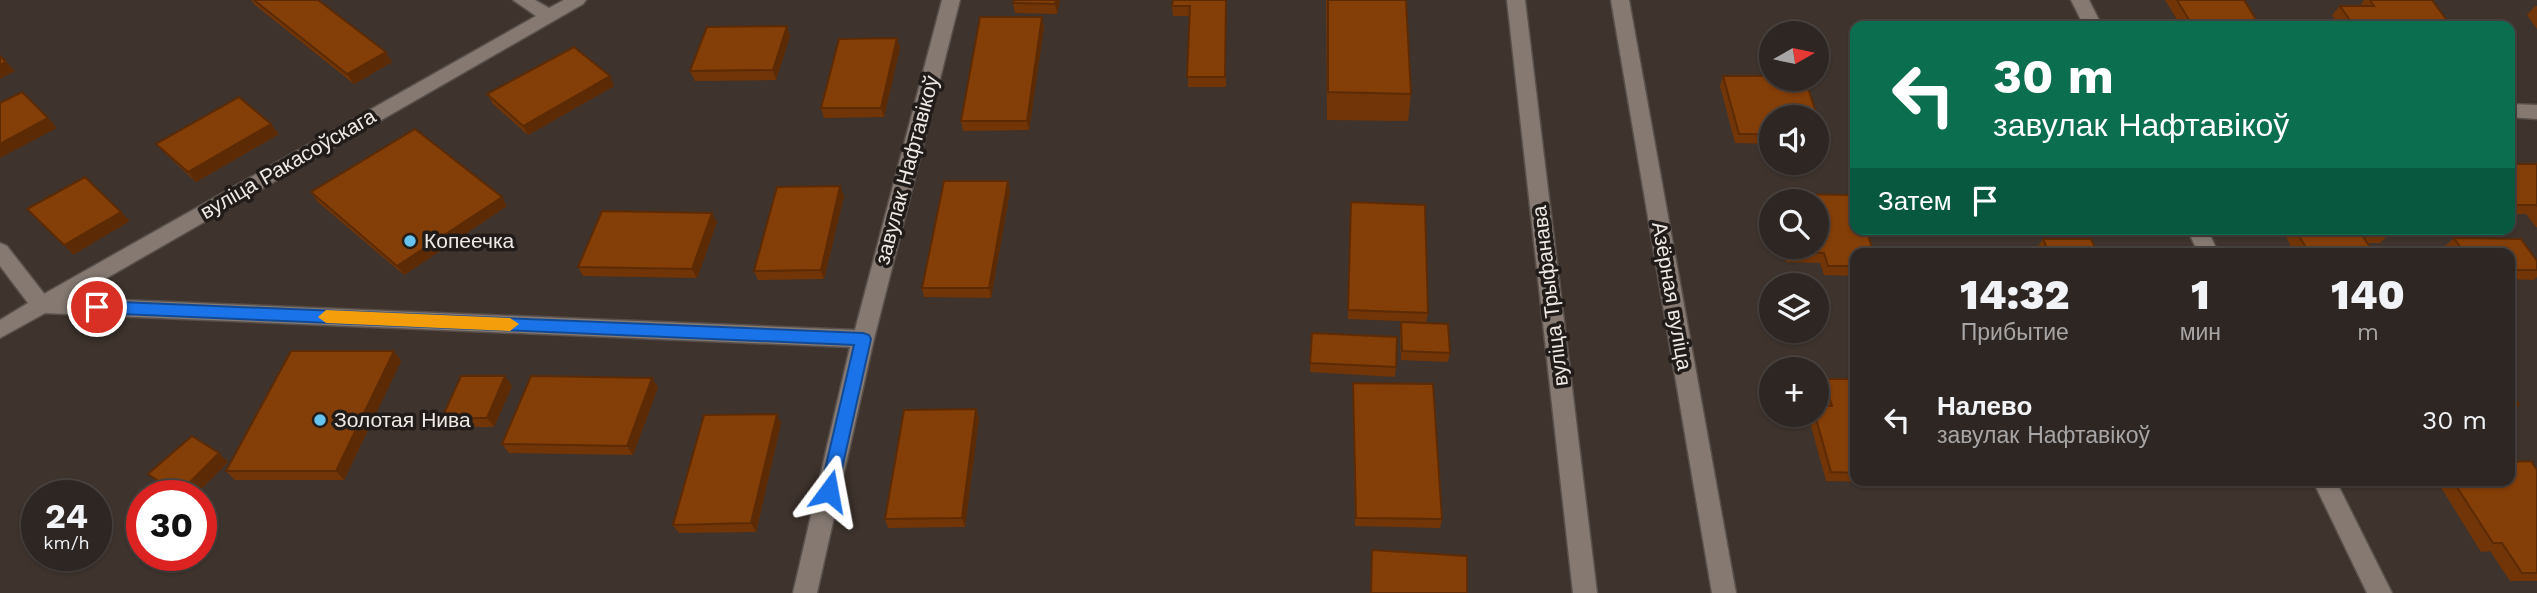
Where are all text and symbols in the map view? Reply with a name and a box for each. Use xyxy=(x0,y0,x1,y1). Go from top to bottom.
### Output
north arrow xyxy=(1759,21,1829,91)
map controls xyxy=(1759,21,1829,427)
text: 30 m xyxy=(1993,47,2114,105)
icon: left xyxy=(1878,49,1969,140)
street label: завулак Нафтавікоў xyxy=(869,72,944,267)
street label: вуліца Ракасоўскага xyxy=(196,103,380,224)
button: sound xyxy=(1759,105,1829,175)
text: завулак Нафтавікоў xyxy=(1993,106,2289,144)
icon: arrive xyxy=(1966,182,2004,220)
text: Затем xyxy=(1878,186,1952,216)
button: search xyxy=(1759,189,1829,259)
street label: вуліца Трыфанава xyxy=(1526,204,1573,388)
street label: Азёрная вуліца xyxy=(1647,220,1698,372)
place label: Копеечка xyxy=(424,228,515,253)
marker: Копеечка xyxy=(402,233,418,249)
text: 14:32 xyxy=(1960,270,2070,319)
text: 1 xyxy=(2191,270,2210,319)
text: 140 xyxy=(2331,270,2405,319)
button: layers xyxy=(1759,273,1829,343)
pin xyxy=(67,277,127,337)
icon: arrive xyxy=(78,288,116,326)
text: Прибытие xyxy=(1961,319,2069,346)
text: мин xyxy=(2180,319,2221,346)
text: m xyxy=(2357,319,2379,346)
button: + xyxy=(1759,357,1829,427)
text: Налево xyxy=(1937,391,2032,421)
icon: left xyxy=(1878,401,1916,439)
text: 30 m xyxy=(2422,405,2487,435)
place label: Золотая Нива xyxy=(334,407,471,432)
marker: Золотая Нива xyxy=(312,412,328,428)
text: завулак Нафтавікоў xyxy=(1937,422,2150,449)
position arrow xyxy=(792,454,866,528)
speed limit sign: 30 xyxy=(126,480,217,571)
text: 24 xyxy=(45,495,88,537)
text: km/h xyxy=(43,532,90,553)

